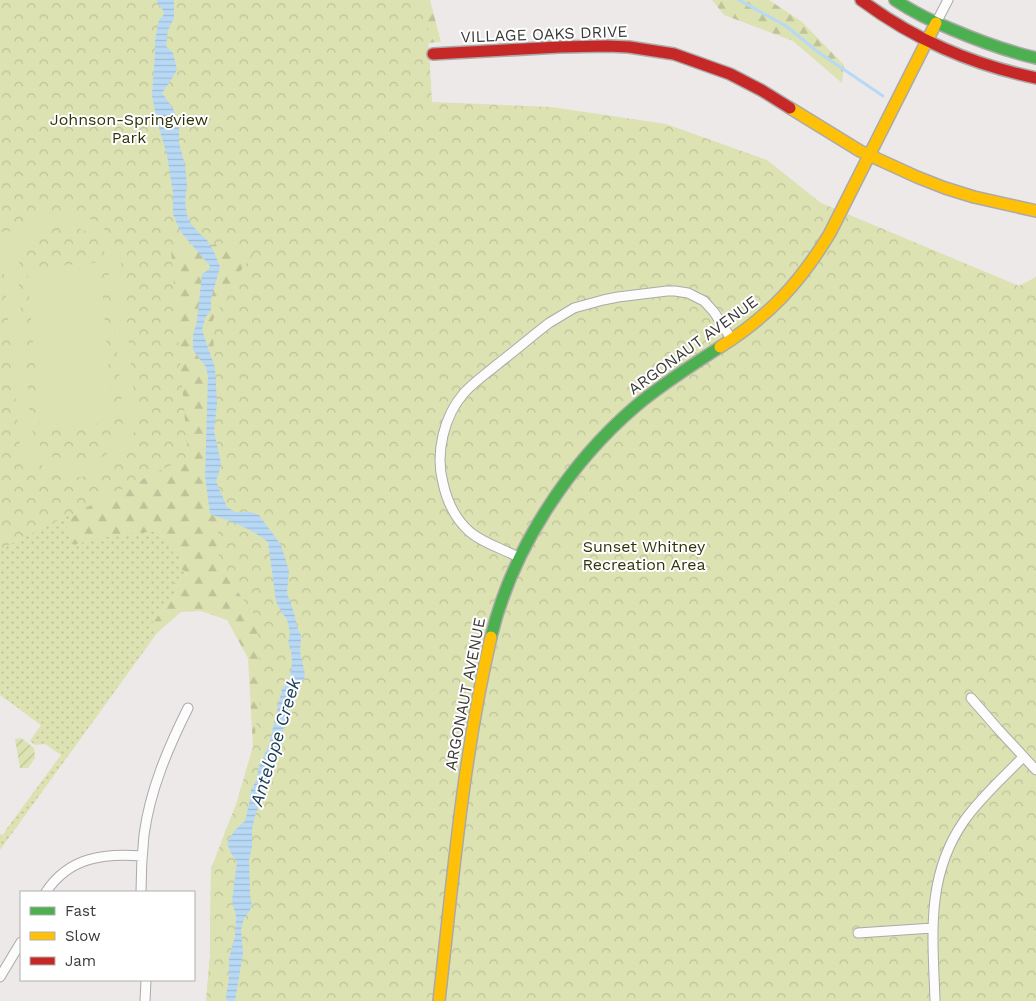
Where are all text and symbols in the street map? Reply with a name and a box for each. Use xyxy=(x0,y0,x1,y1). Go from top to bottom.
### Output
street label: VILLAGE OAKS DRIVE xyxy=(460,22,628,46)
park label: Johnson-Springview Park xyxy=(50,110,208,147)
street label: ARGONAUT AVENUE xyxy=(625,292,761,398)
park label: Sunset Whitney Recreation Area xyxy=(582,537,706,574)
street label: ARGONAUT AVENUE xyxy=(441,616,489,772)
water label: Antelope Creek xyxy=(245,675,305,809)
legend xyxy=(20,891,195,981)
text: Fast xyxy=(65,902,97,920)
text: Slow xyxy=(65,927,101,945)
text: Jam xyxy=(65,952,96,970)

